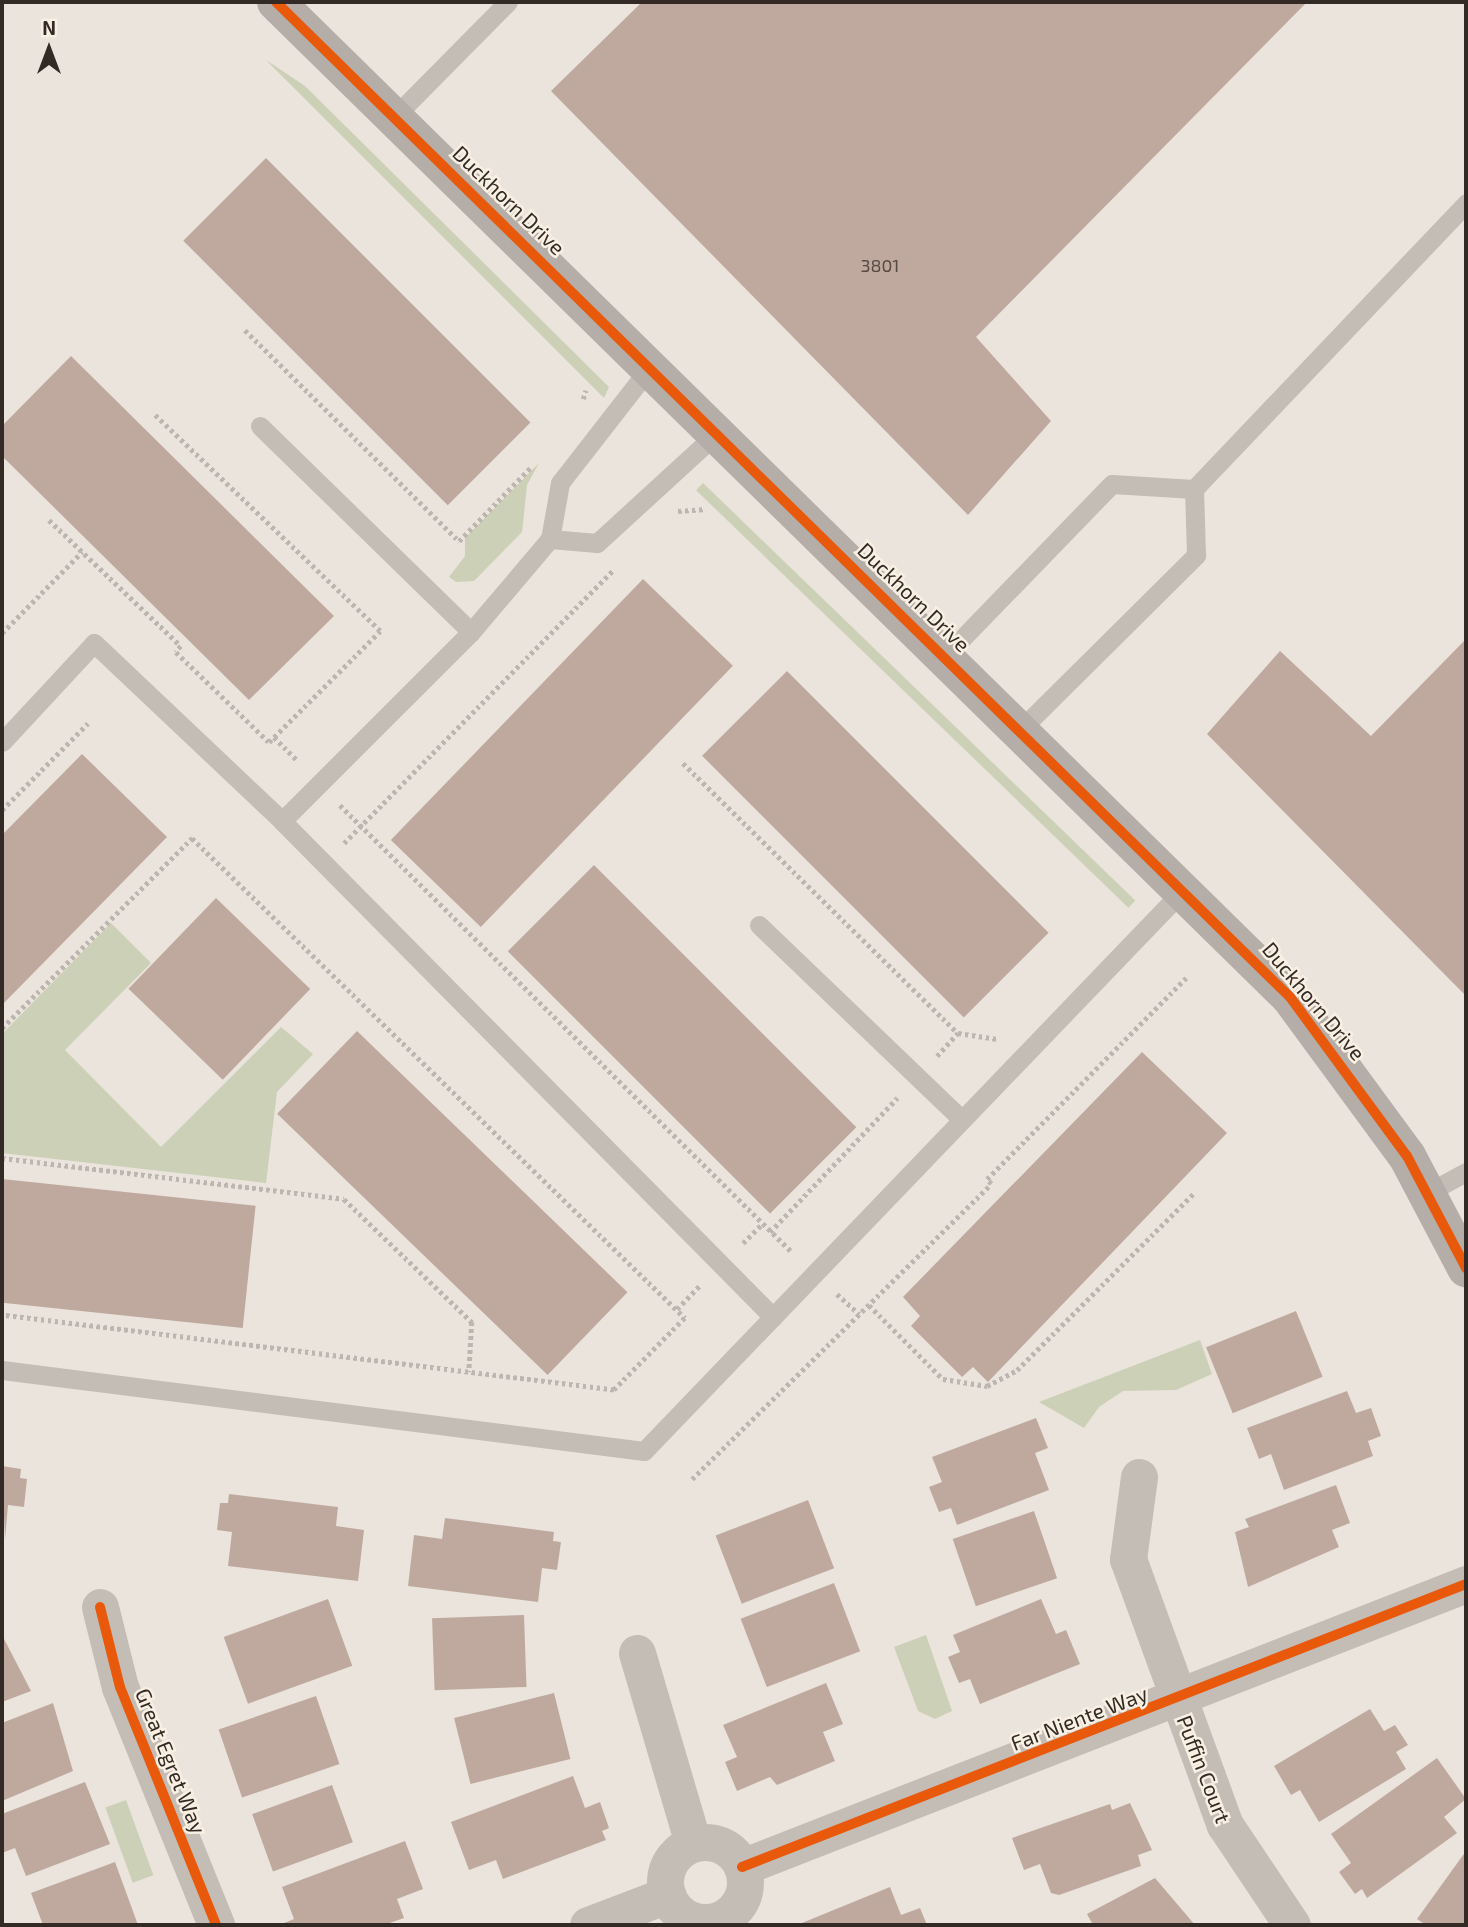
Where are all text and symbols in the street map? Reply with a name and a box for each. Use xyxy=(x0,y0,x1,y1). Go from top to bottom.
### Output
north arrow xyxy=(14,14,84,84)
text: N xyxy=(42,16,56,39)
street label: Duckhorn Drive xyxy=(448,140,570,260)
house number: 3801 xyxy=(861,254,899,276)
street label: Duckhorn Drive xyxy=(853,537,975,657)
street label: Duckhorn Drive xyxy=(1257,937,1371,1065)
street label: Far Niente Way xyxy=(1007,1680,1151,1756)
street label: Great Egret Way xyxy=(130,1685,212,1837)
street label: Puffin Court xyxy=(1172,1712,1236,1826)

